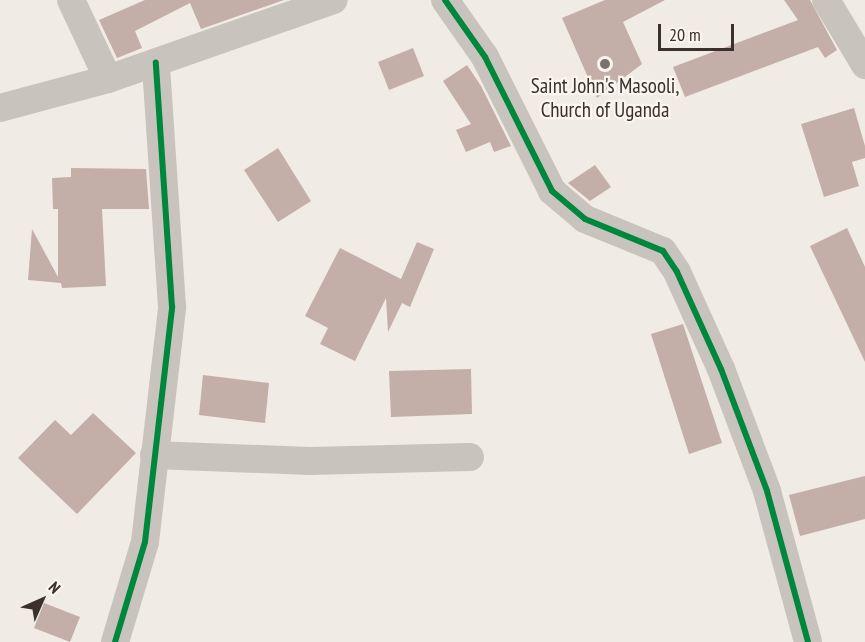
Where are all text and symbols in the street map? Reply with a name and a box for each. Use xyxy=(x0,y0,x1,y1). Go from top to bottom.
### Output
scale bar xyxy=(661,12,738,50)
text: 20 m xyxy=(669,23,701,46)
marker: Saint John's Masooli, Church of Uganda xyxy=(598,57,612,71)
place label: Saint John's Masooli, Church of Uganda xyxy=(531,73,679,123)
north arrow xyxy=(12,570,72,630)
text: N xyxy=(45,577,65,597)

